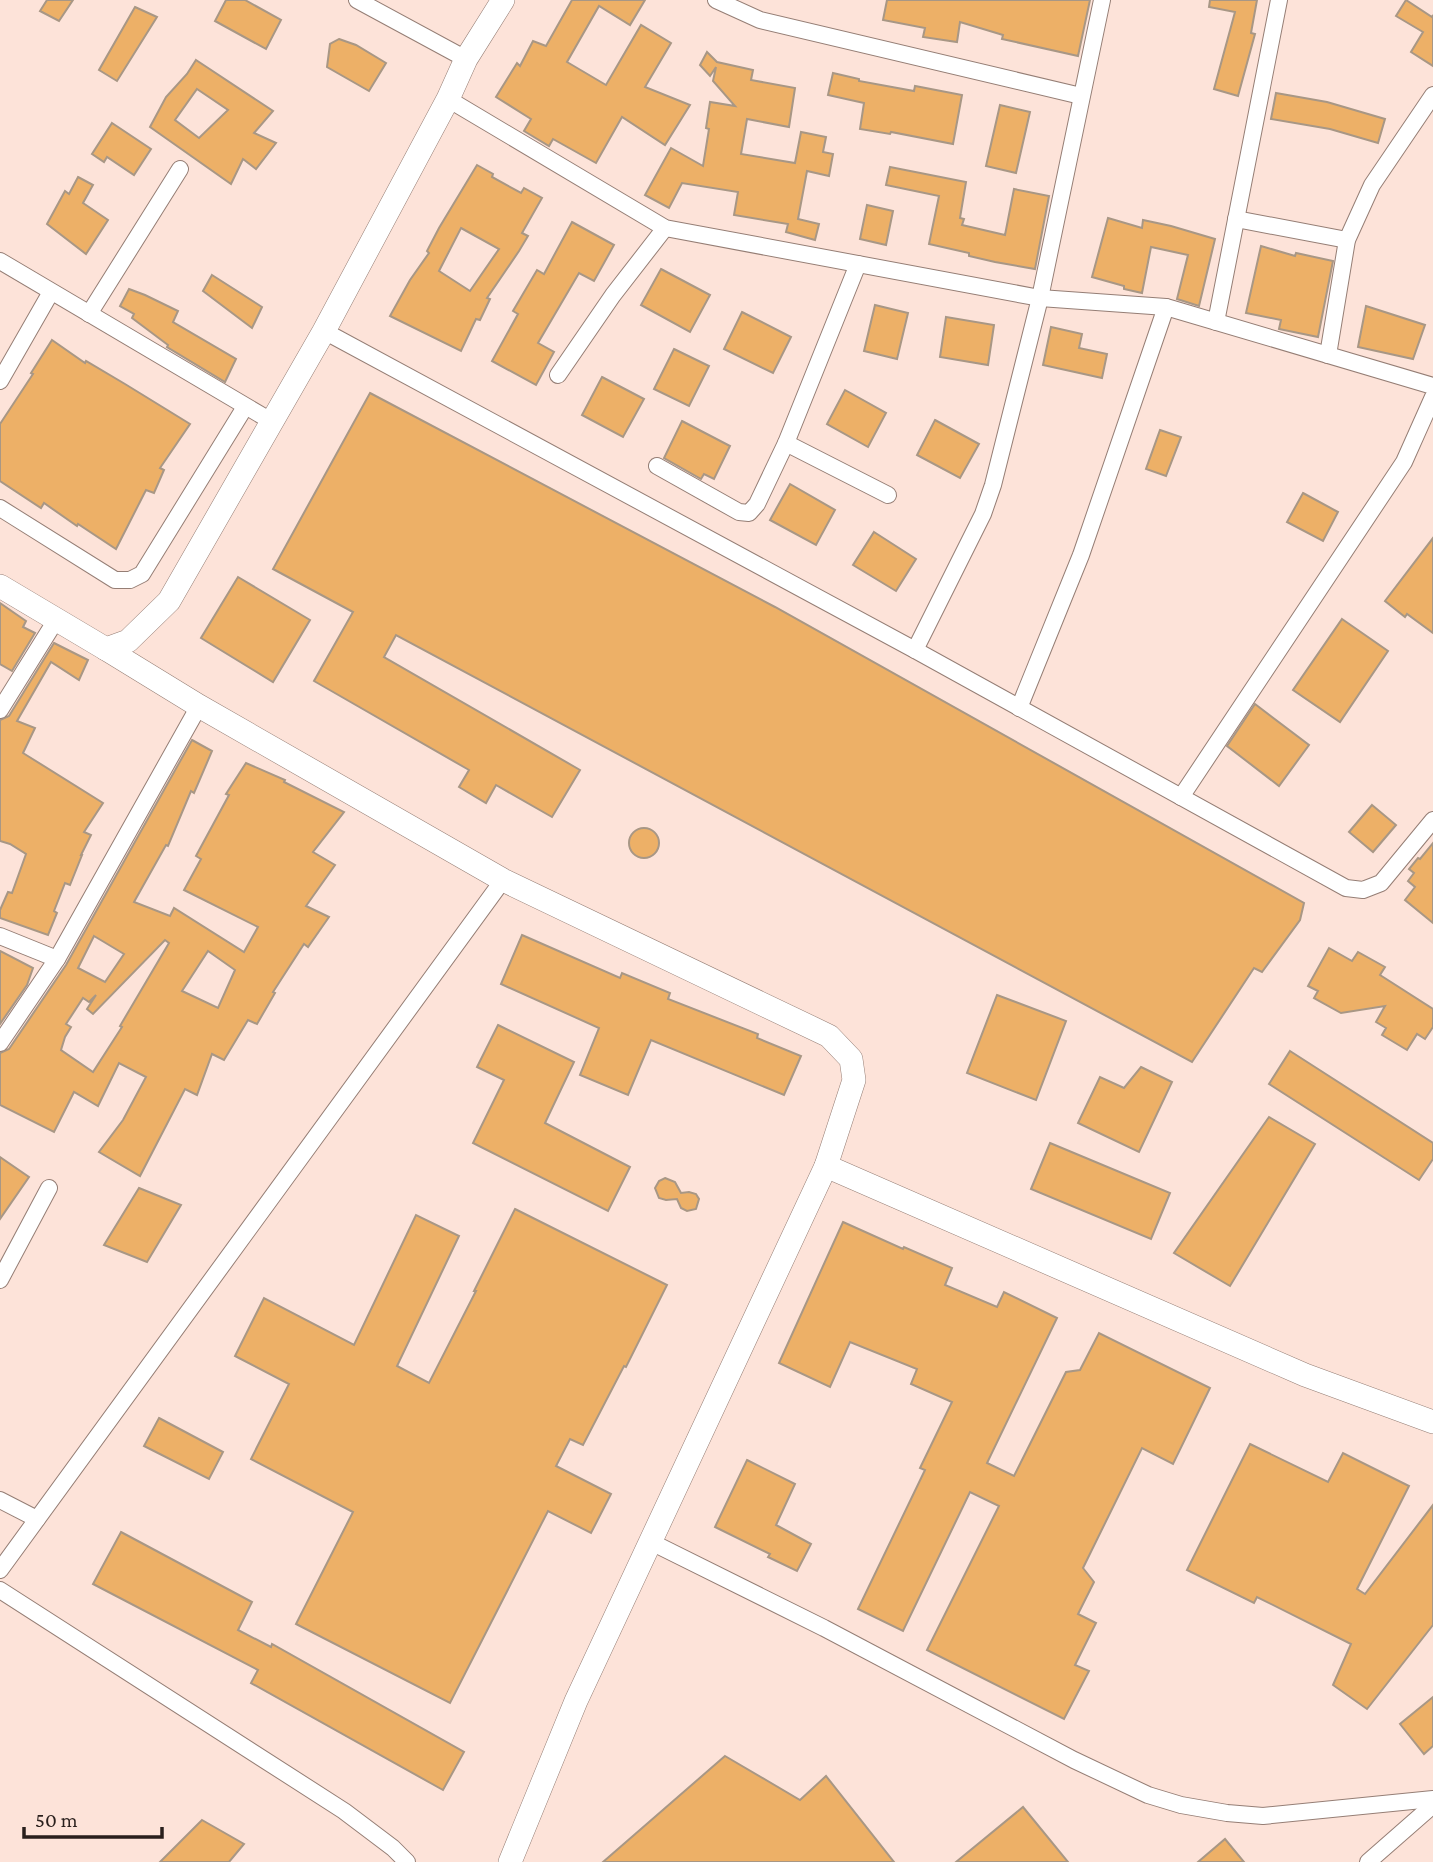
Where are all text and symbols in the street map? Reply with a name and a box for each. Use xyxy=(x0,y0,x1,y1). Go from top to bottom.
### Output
scale bar xyxy=(24,1796,163,1840)
text: 50 m xyxy=(35,1808,78,1832)

